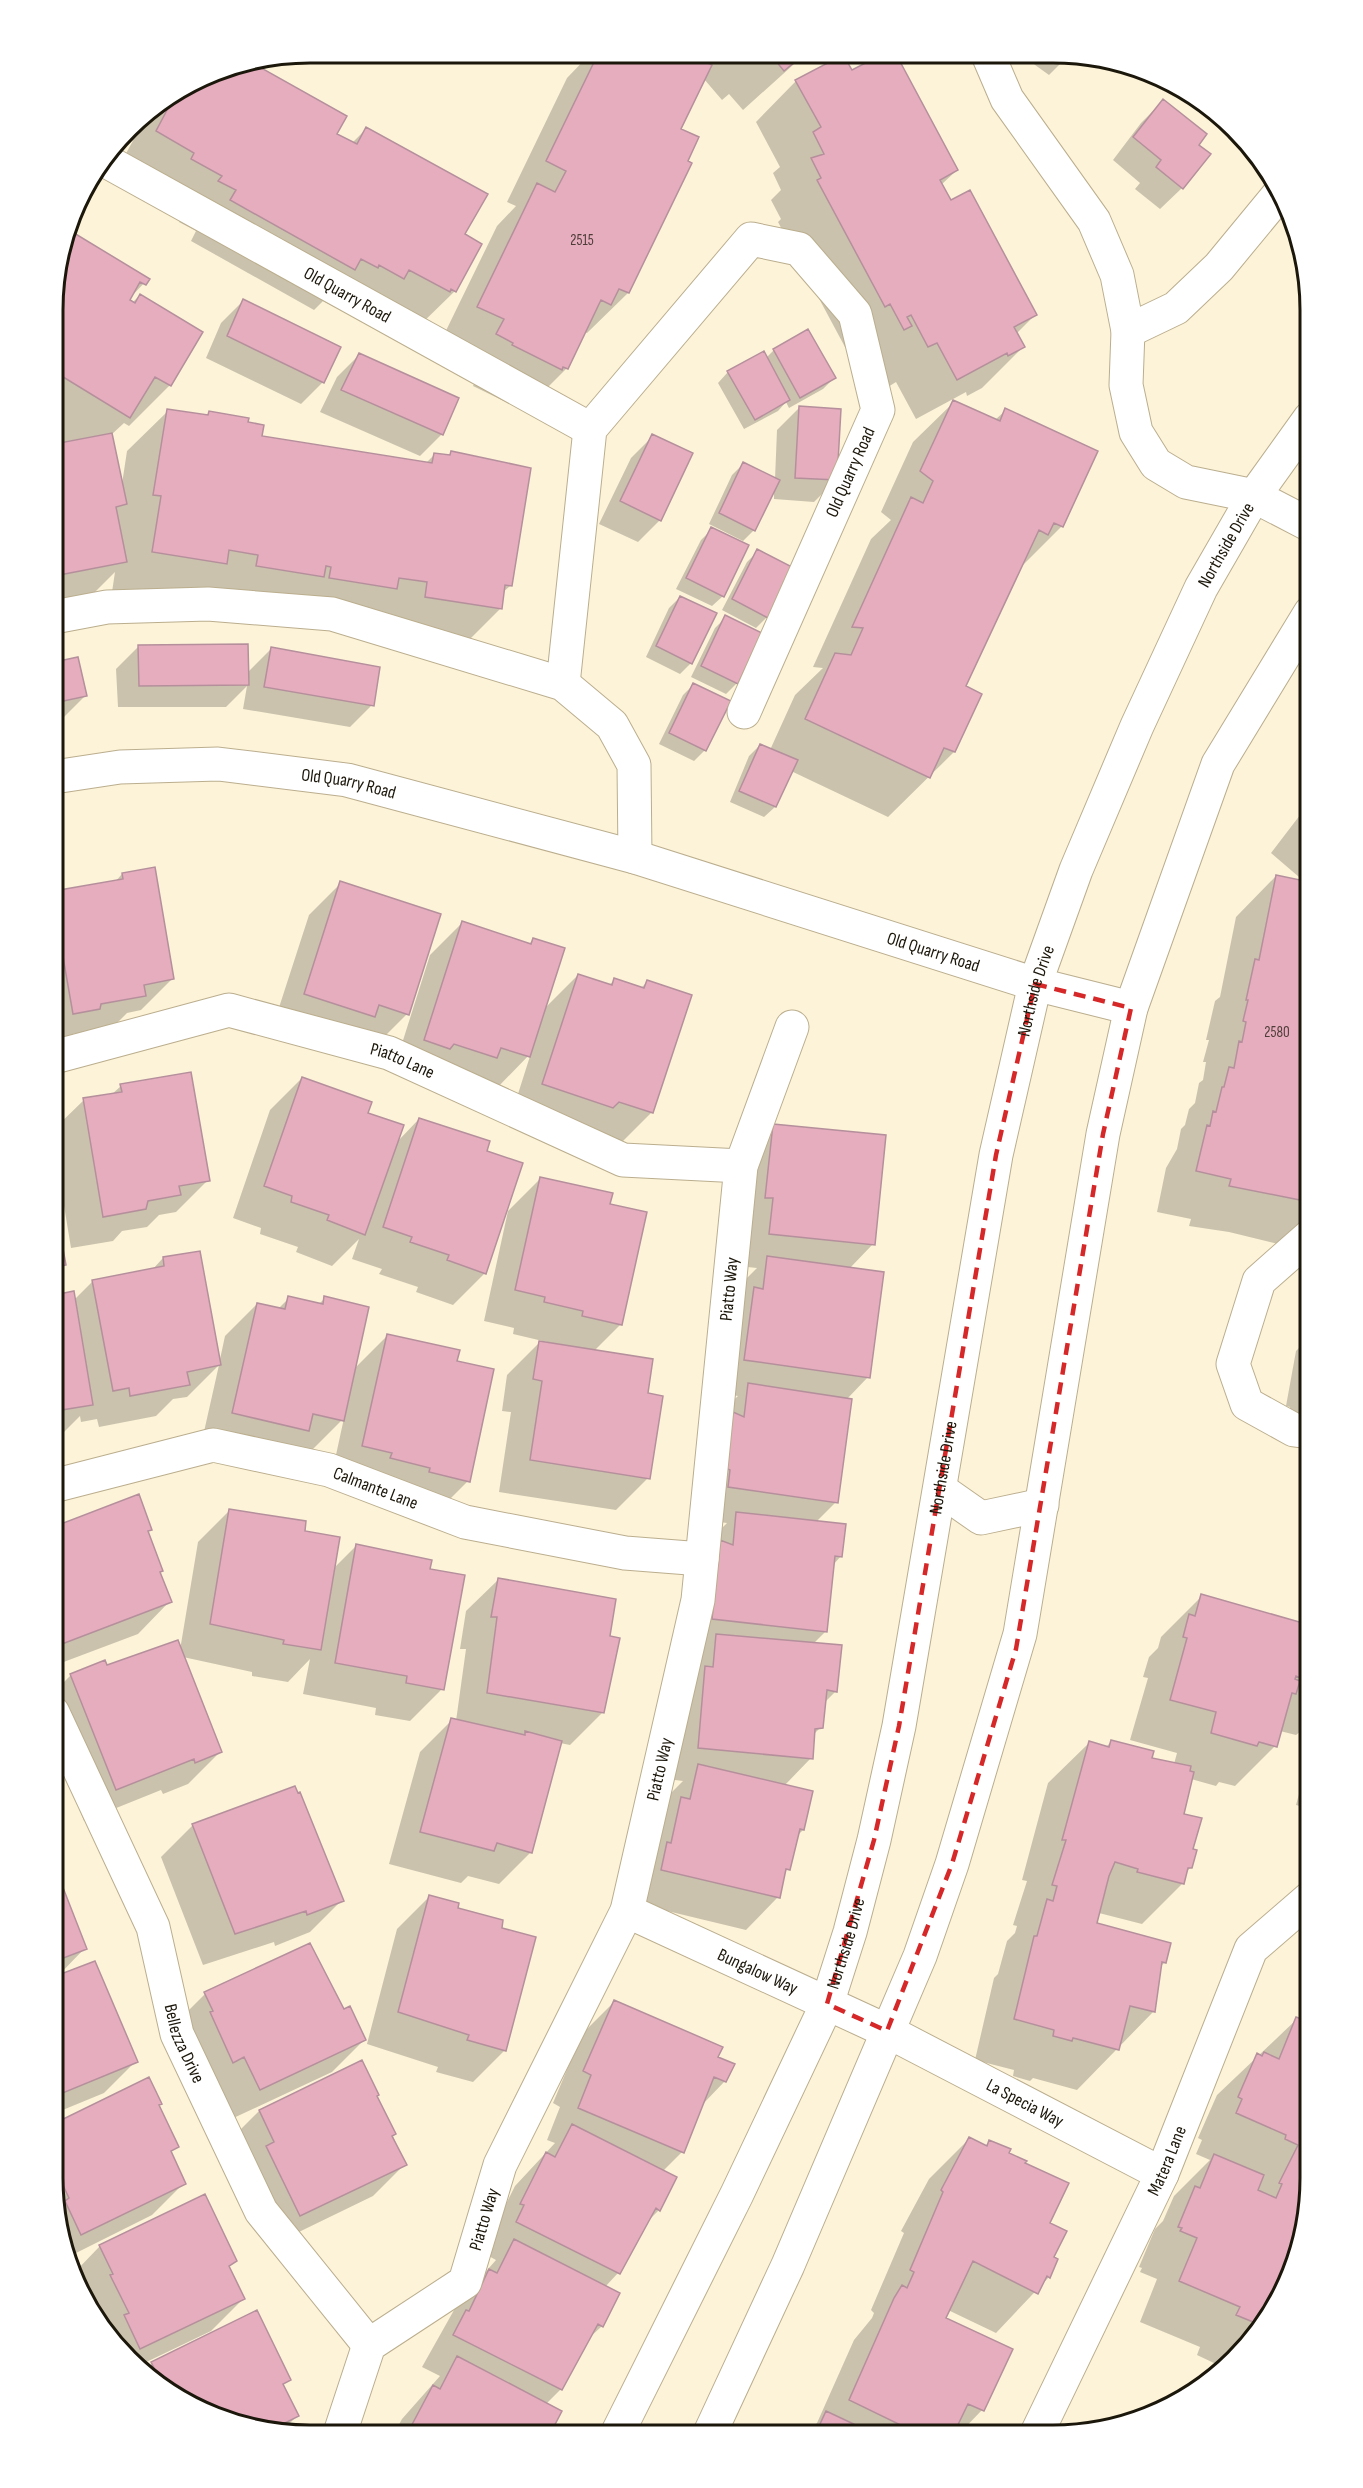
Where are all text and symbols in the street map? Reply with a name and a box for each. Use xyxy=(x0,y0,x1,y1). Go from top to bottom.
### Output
house number: 2515 xyxy=(570,231,594,250)
street label: Old Quarry Road xyxy=(300,263,394,328)
street label: Old Quarry Road xyxy=(821,424,880,520)
street label: Northside Drive xyxy=(1194,499,1259,591)
street label: Old Quarry Road xyxy=(300,764,398,804)
street label: Old Quarry Road xyxy=(884,928,982,977)
street label: Northside Drive xyxy=(1013,942,1059,1039)
house number: 2580 xyxy=(1264,1023,1290,1042)
street label: Piatto Lane xyxy=(368,1038,438,1083)
street label: Piatto Way xyxy=(716,1256,743,1322)
street label: Northside Drive xyxy=(925,1420,962,1516)
street label: Calmante Lane xyxy=(330,1463,421,1514)
street label: Piatto Way xyxy=(642,1736,677,1803)
street label: Northside Drive xyxy=(822,1896,869,1992)
street label: Bungalow Way xyxy=(714,1944,801,1999)
street label: Bellezza Drive xyxy=(160,2002,209,2086)
street label: La Specia Way xyxy=(983,2074,1067,2132)
street label: Matera Lane xyxy=(1143,2123,1191,2199)
street label: Piatto Way xyxy=(465,2186,504,2253)

